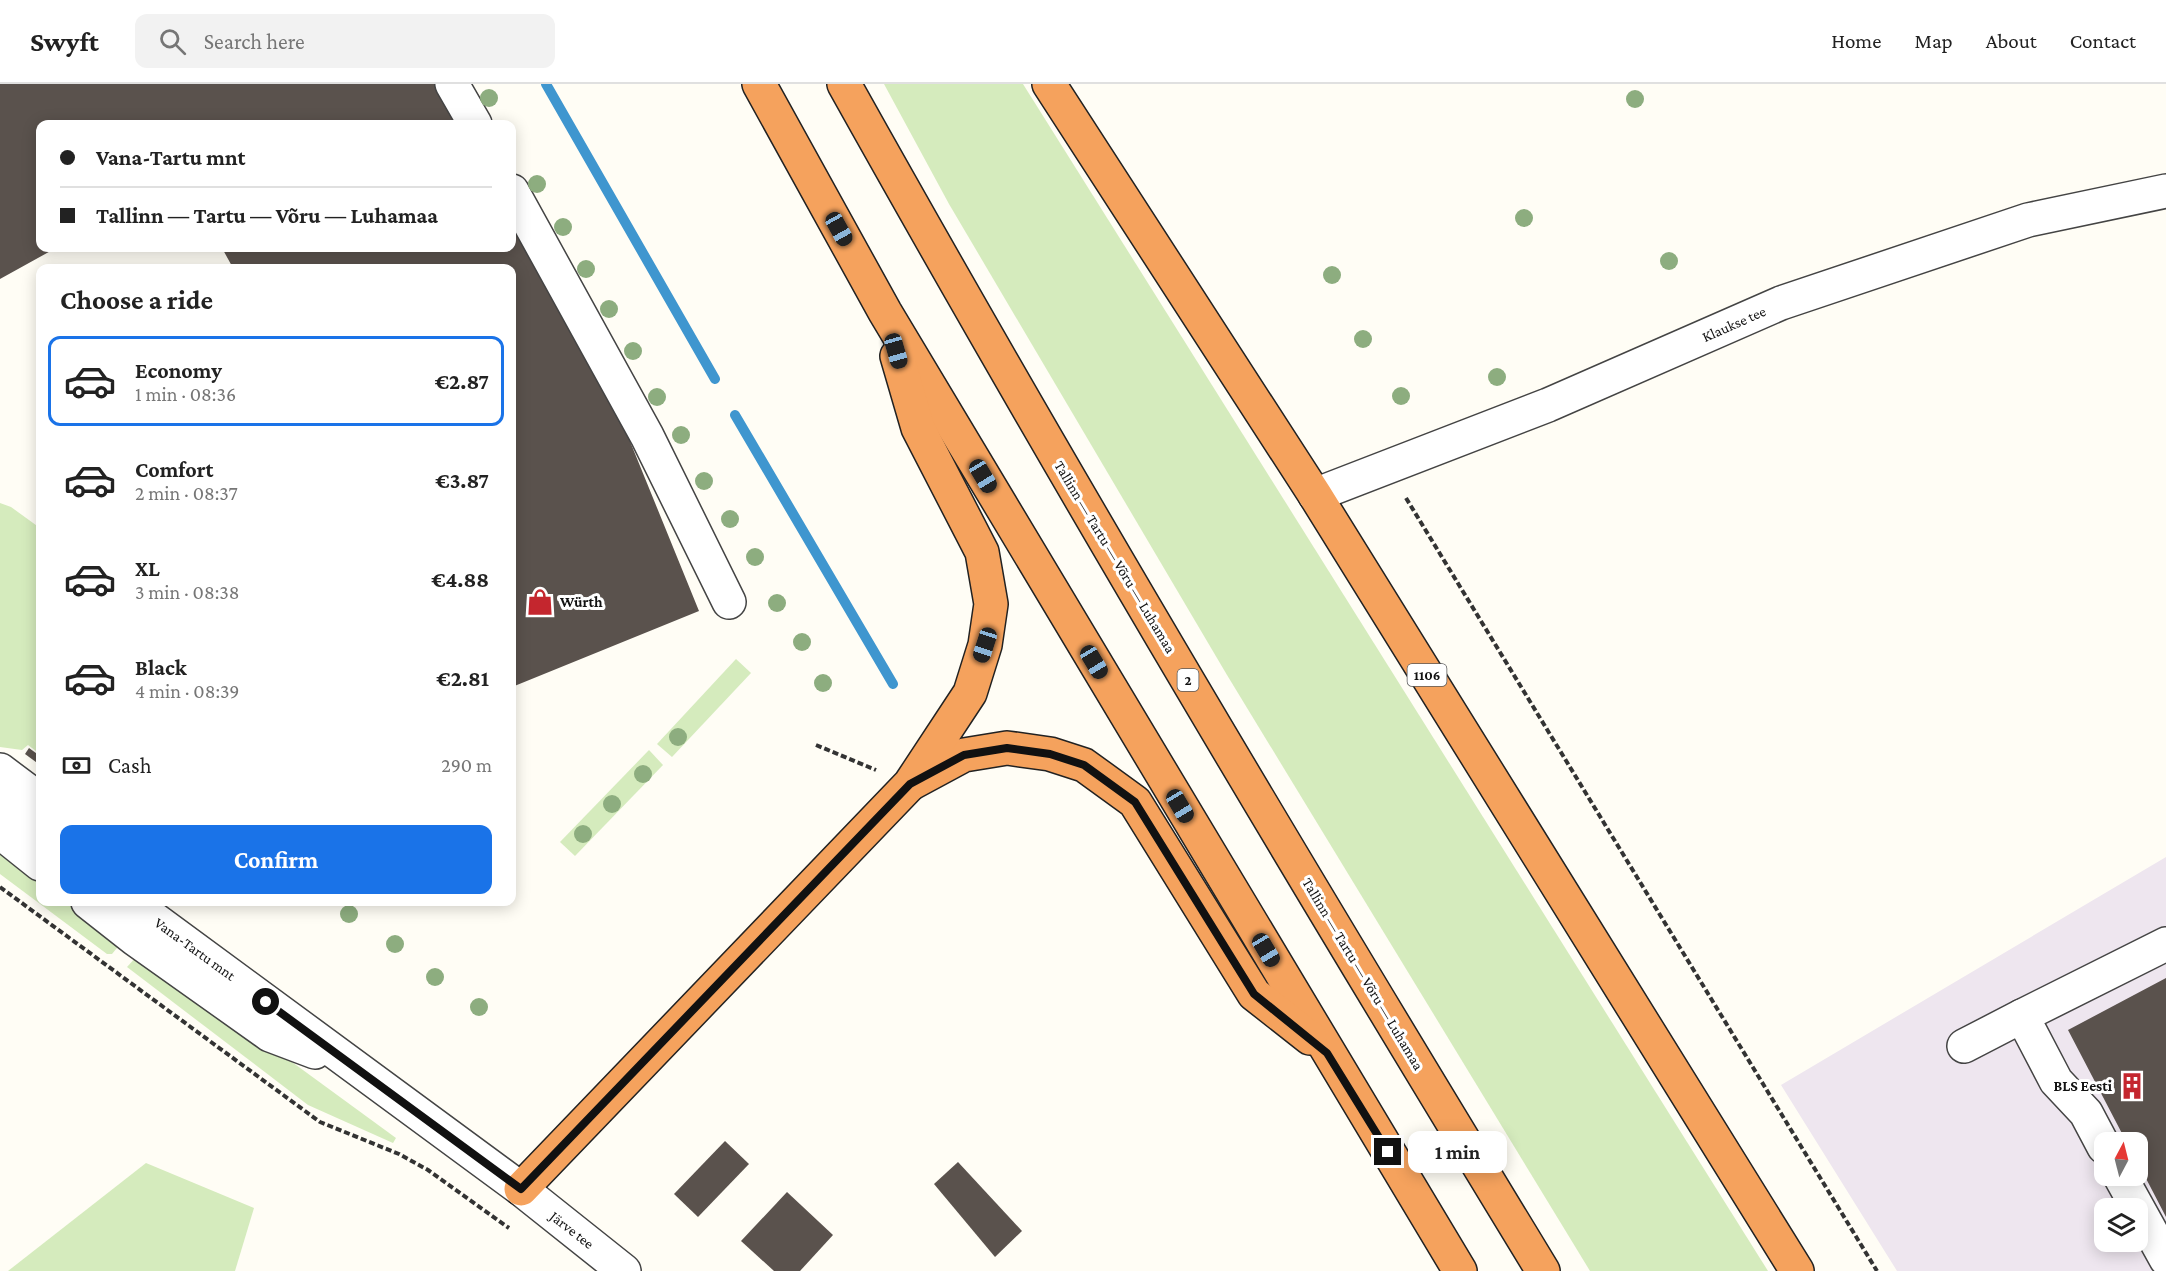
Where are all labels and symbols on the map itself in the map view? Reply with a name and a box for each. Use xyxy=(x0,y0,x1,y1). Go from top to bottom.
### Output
car xyxy=(822,209,856,249)
street label: Klaukse tee xyxy=(1700,303,1769,345)
car xyxy=(882,331,910,371)
car xyxy=(966,456,1000,496)
street label: Tallinn — Tartu — Võru — Luhamaa xyxy=(1051,458,1179,656)
shop icon: Würth xyxy=(525,587,555,617)
place label: Würth xyxy=(559,594,603,610)
car xyxy=(971,625,999,665)
car xyxy=(1077,642,1111,682)
road number: 1106 xyxy=(1408,664,1446,686)
road number: 2 xyxy=(1178,669,1198,691)
car xyxy=(1163,786,1197,826)
street label: Tallinn — Tartu — Võru — Luhamaa xyxy=(1299,875,1427,1073)
street label: Vana-Tartu mnt xyxy=(152,914,239,984)
car xyxy=(1249,930,1283,970)
route start xyxy=(252,988,279,1015)
building icon: BLS Eesti xyxy=(2117,1071,2147,1101)
place label: BLS Eesti xyxy=(2053,1078,2113,1094)
callout: 1 min xyxy=(1409,1131,1508,1173)
north arrow xyxy=(2094,1132,2148,1186)
route end xyxy=(1374,1138,1401,1165)
street label: Järve tee xyxy=(545,1207,597,1253)

